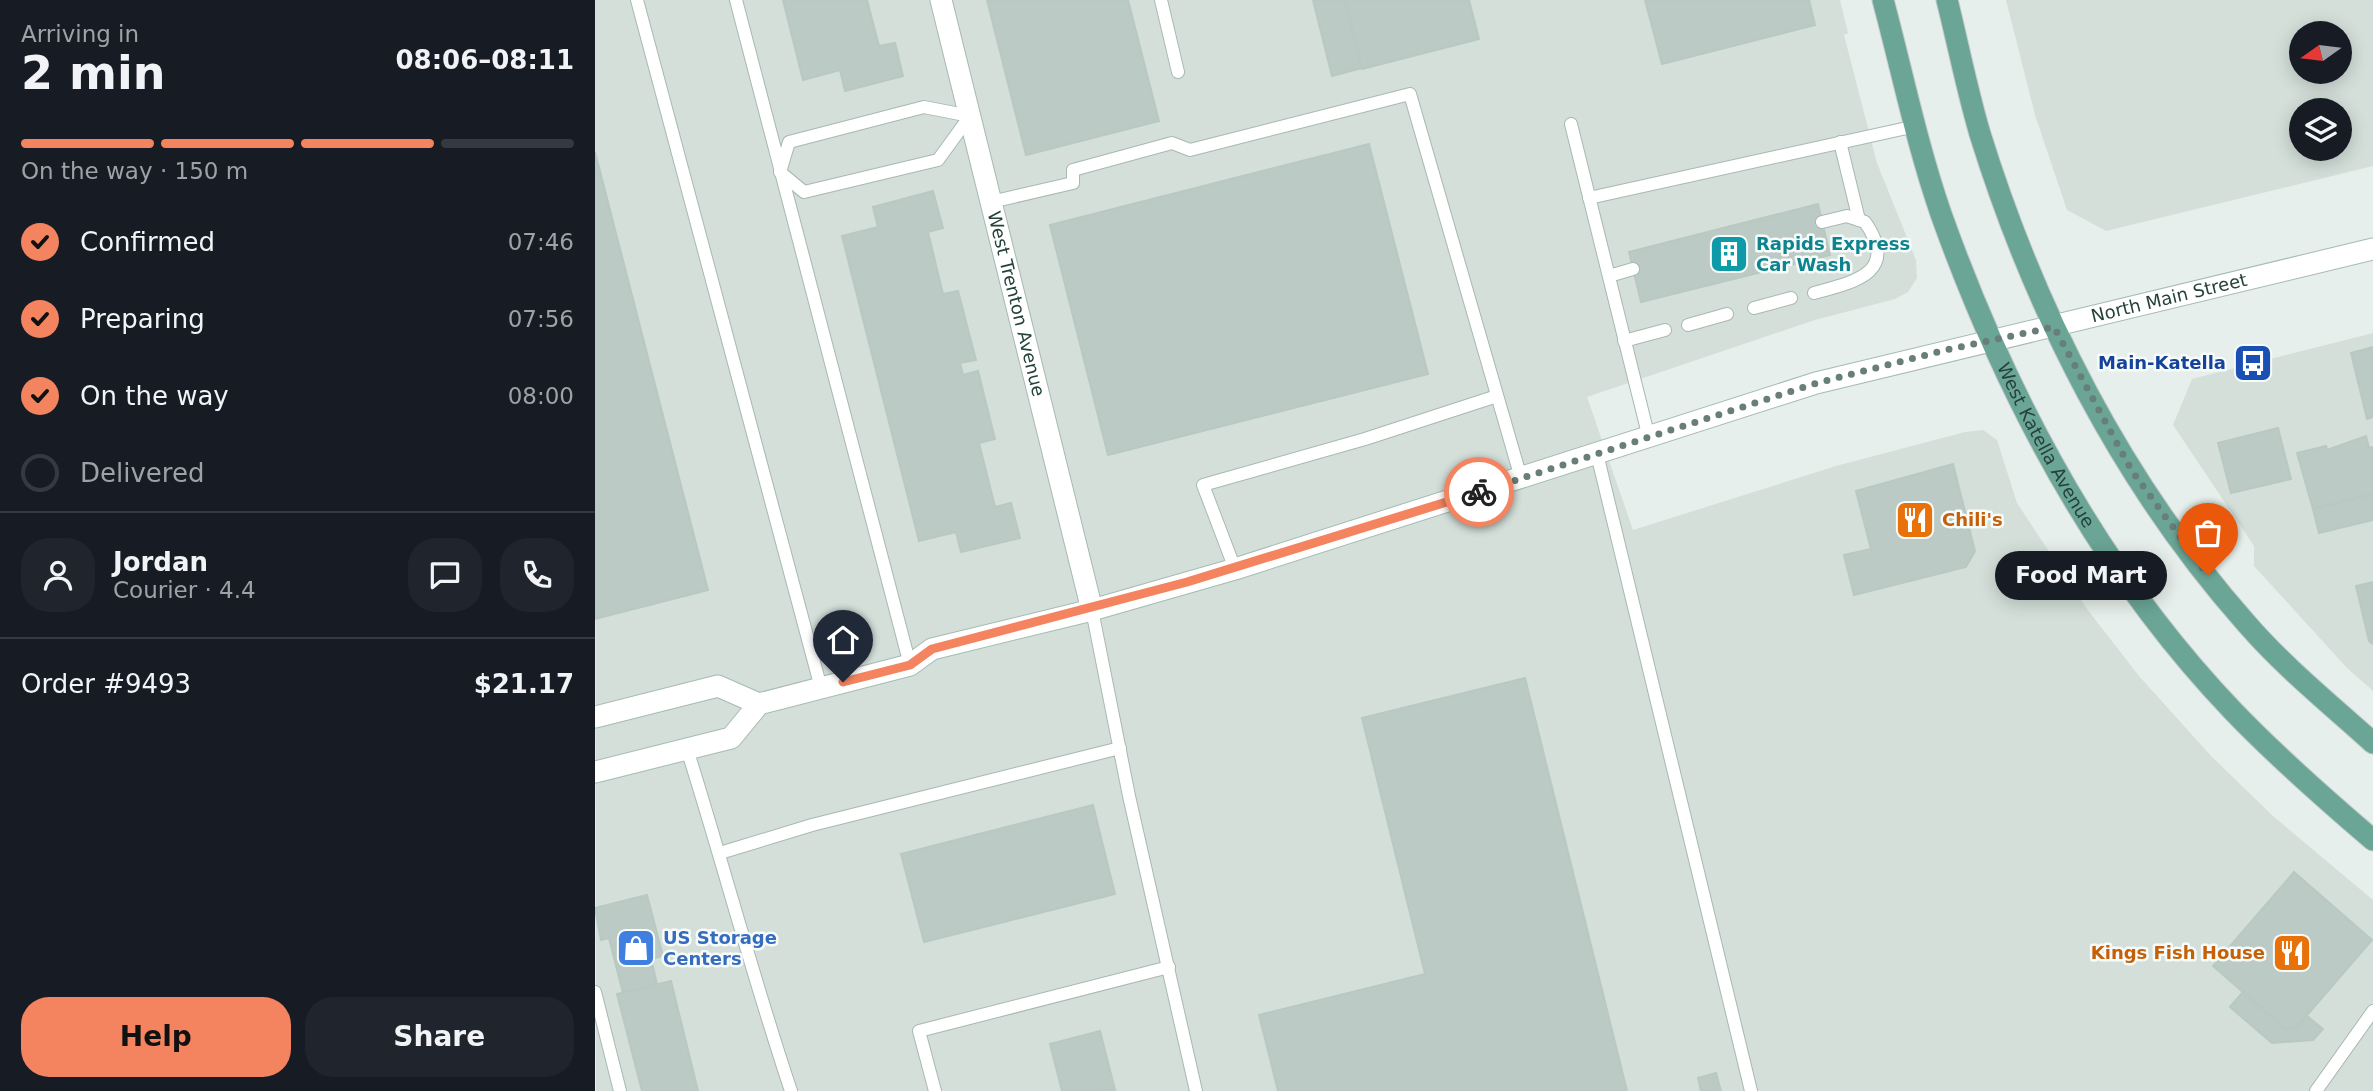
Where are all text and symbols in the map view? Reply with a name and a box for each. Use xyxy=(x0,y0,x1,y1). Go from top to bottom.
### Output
text: Arriving in xyxy=(21,21,139,47)
north arrow xyxy=(2289,21,2352,84)
map controls xyxy=(2289,21,2352,161)
text: 08:06–08:11 xyxy=(395,45,574,75)
text: 2 min xyxy=(21,46,165,100)
button: layers xyxy=(2289,98,2352,161)
text: On the way · 150 m xyxy=(21,158,248,184)
street label: West Trenton Avenue xyxy=(984,209,1050,398)
icon: check xyxy=(21,223,59,261)
text: Confirmed xyxy=(80,227,215,257)
text: 07:46 xyxy=(508,229,574,255)
building icon: Rapids Express Car Wash xyxy=(1708,233,1750,275)
place label: Rapids Express Car Wash xyxy=(1756,233,1910,275)
street label: North Main Street xyxy=(2089,269,2249,326)
icon: check xyxy=(21,300,59,338)
text: Preparing xyxy=(80,304,205,334)
text: 07:56 xyxy=(508,306,574,332)
bus stop icon: Main-Katella xyxy=(2232,342,2274,384)
place label: Main-Katella xyxy=(2098,352,2226,373)
street label: West Katella Avenue xyxy=(1993,359,2099,531)
icon: check xyxy=(21,377,59,415)
text: On the way xyxy=(80,381,229,411)
text: 08:00 xyxy=(508,383,574,409)
courier xyxy=(1444,457,1514,527)
text: Delivered xyxy=(80,458,204,488)
icon: bike xyxy=(1460,473,1498,511)
restaurant icon: Chili's xyxy=(1894,499,1936,541)
pin xyxy=(2178,503,2238,575)
place label: Chili's xyxy=(1942,509,2003,530)
icon: bag xyxy=(2189,514,2227,552)
button: person xyxy=(21,538,95,612)
button: chat xyxy=(408,538,482,612)
button: phone xyxy=(500,538,574,612)
text: Jordan xyxy=(113,547,208,577)
callout: Food Mart xyxy=(1995,550,2166,600)
text: Food Mart xyxy=(2015,562,2147,588)
text: Courier · 4.4 xyxy=(113,577,256,603)
pin xyxy=(813,610,873,682)
icon: home xyxy=(824,621,862,659)
text: Order #9493 xyxy=(21,669,191,699)
text: $21.17 xyxy=(474,669,574,699)
shop icon: US Storage Centers xyxy=(615,927,657,969)
place label: US Storage Centers xyxy=(663,927,777,969)
restaurant icon: Kings Fish House xyxy=(2271,932,2313,974)
place label: Kings Fish House xyxy=(2091,942,2265,963)
button: Help xyxy=(21,997,291,1077)
button: Share xyxy=(305,997,574,1077)

